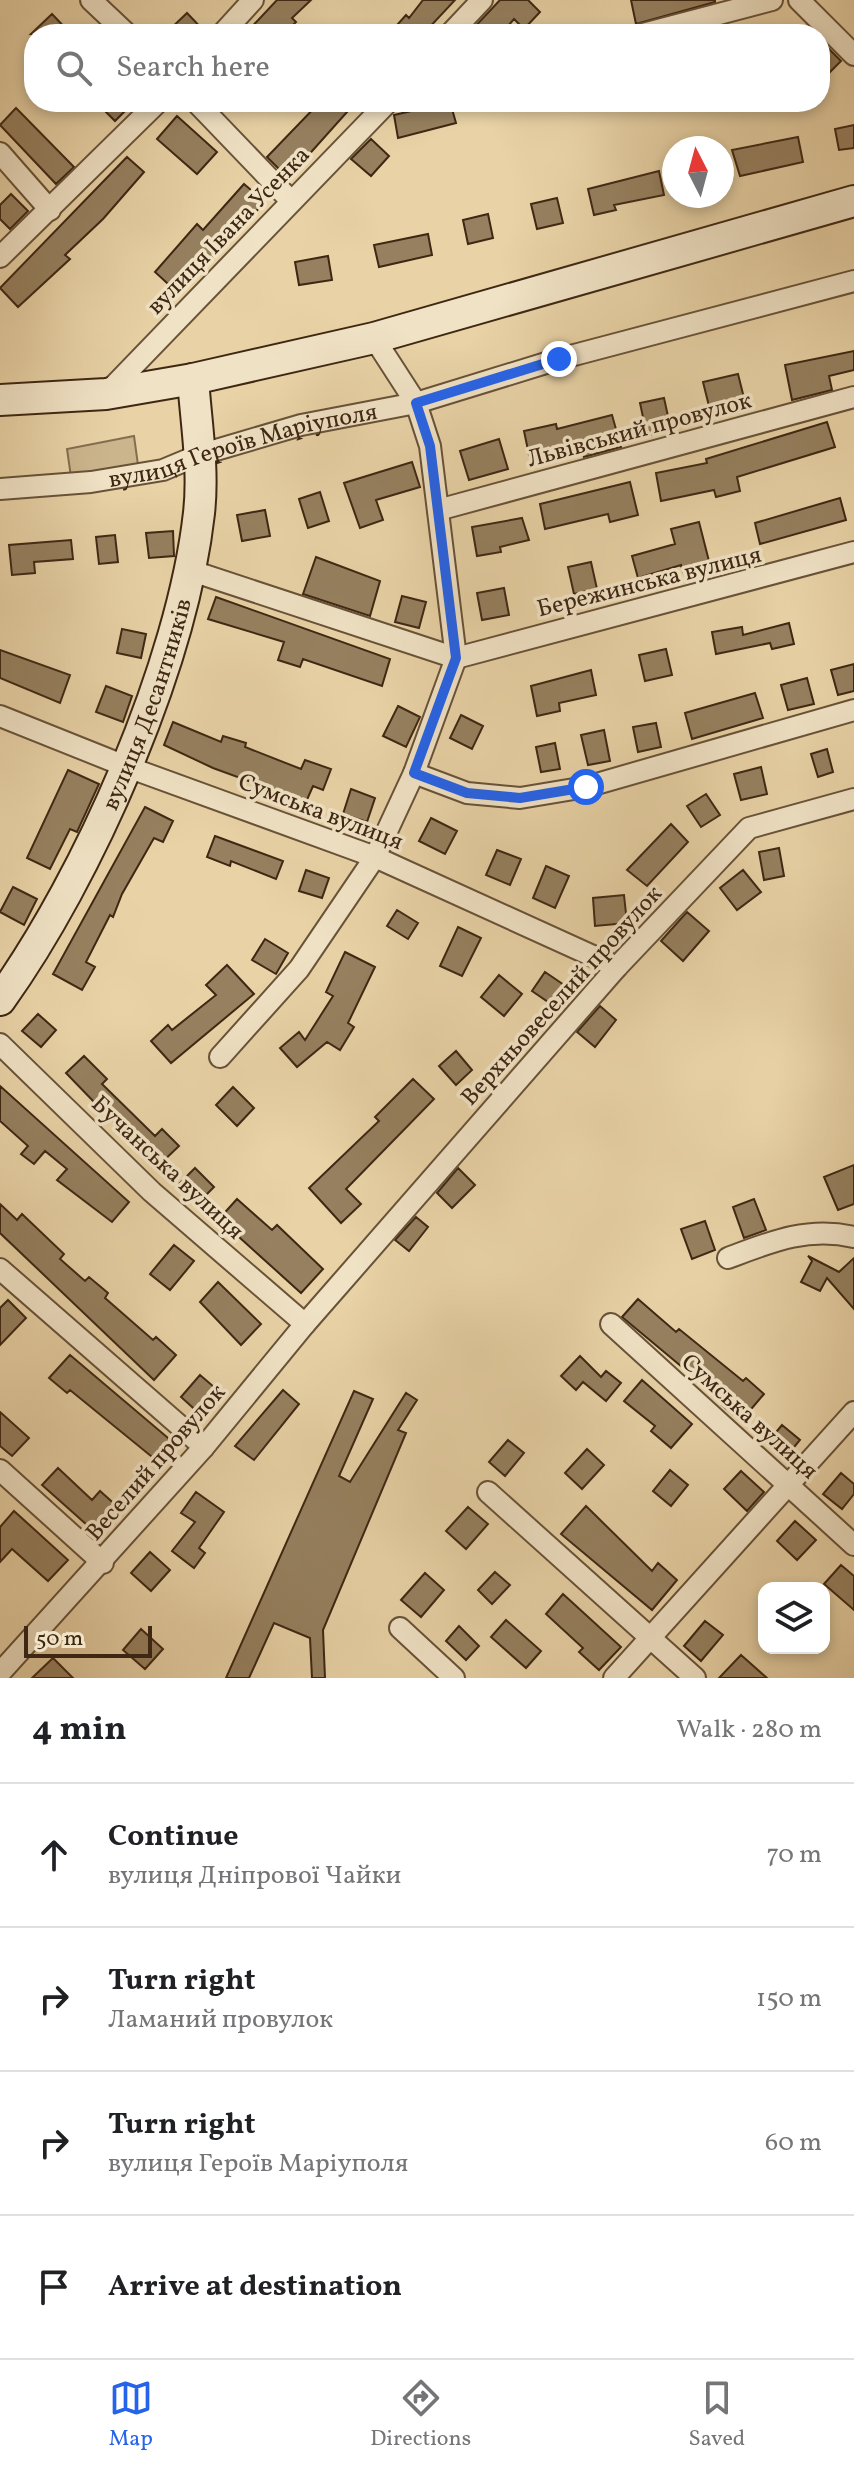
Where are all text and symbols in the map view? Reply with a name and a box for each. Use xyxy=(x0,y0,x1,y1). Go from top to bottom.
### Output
search box xyxy=(24,24,830,112)
icon: search xyxy=(52,46,96,90)
text: Search here xyxy=(116,47,270,89)
north arrow xyxy=(662,136,734,208)
street label: вулиця Івана Усенка xyxy=(140,140,319,323)
route end xyxy=(541,341,577,377)
street label: Львівський провулок xyxy=(523,385,756,477)
street label: вулиця Героїв Маріуполя xyxy=(106,396,380,498)
street label: Бережинська вулиця xyxy=(534,539,765,627)
street label: вулиця Десантників xyxy=(95,595,202,816)
street label: Сумська вулиця xyxy=(233,766,408,860)
route start xyxy=(568,769,604,805)
street label: Верхньовеселий провулок xyxy=(454,878,671,1114)
street label: Бучанська вулиця xyxy=(83,1089,251,1248)
street label: Сумська вулиця xyxy=(673,1347,825,1488)
street label: Веселий провулок xyxy=(79,1377,234,1549)
map controls xyxy=(758,1582,830,1654)
button: layers xyxy=(758,1582,830,1654)
scale bar xyxy=(24,1622,152,1658)
text: 50 m xyxy=(36,1624,83,1655)
text: 4 min xyxy=(32,1707,127,1754)
text: Walk · 280 m xyxy=(676,1712,822,1748)
text: Continue xyxy=(108,1816,239,1858)
icon: ahead xyxy=(32,1833,76,1877)
text: 70 m xyxy=(767,1837,822,1873)
text: вулиця Дніпрової Чайки xyxy=(108,1858,401,1894)
text: Turn right xyxy=(108,1960,256,2002)
icon: right xyxy=(32,1977,76,2021)
text: 150 m xyxy=(756,1981,822,2017)
text: Ламаний провулок xyxy=(108,2002,333,2038)
text: Turn right xyxy=(108,2104,256,2146)
icon: right xyxy=(32,2121,76,2165)
text: 60 m xyxy=(765,2125,822,2161)
text: вулиця Героїв Маріуполя xyxy=(108,2146,408,2182)
icon: arrive xyxy=(32,2265,76,2309)
text: Arrive at destination xyxy=(108,2266,402,2308)
tab: Map xyxy=(109,2376,153,2455)
tab: Directions xyxy=(370,2376,471,2455)
tab: Saved xyxy=(689,2376,745,2455)

